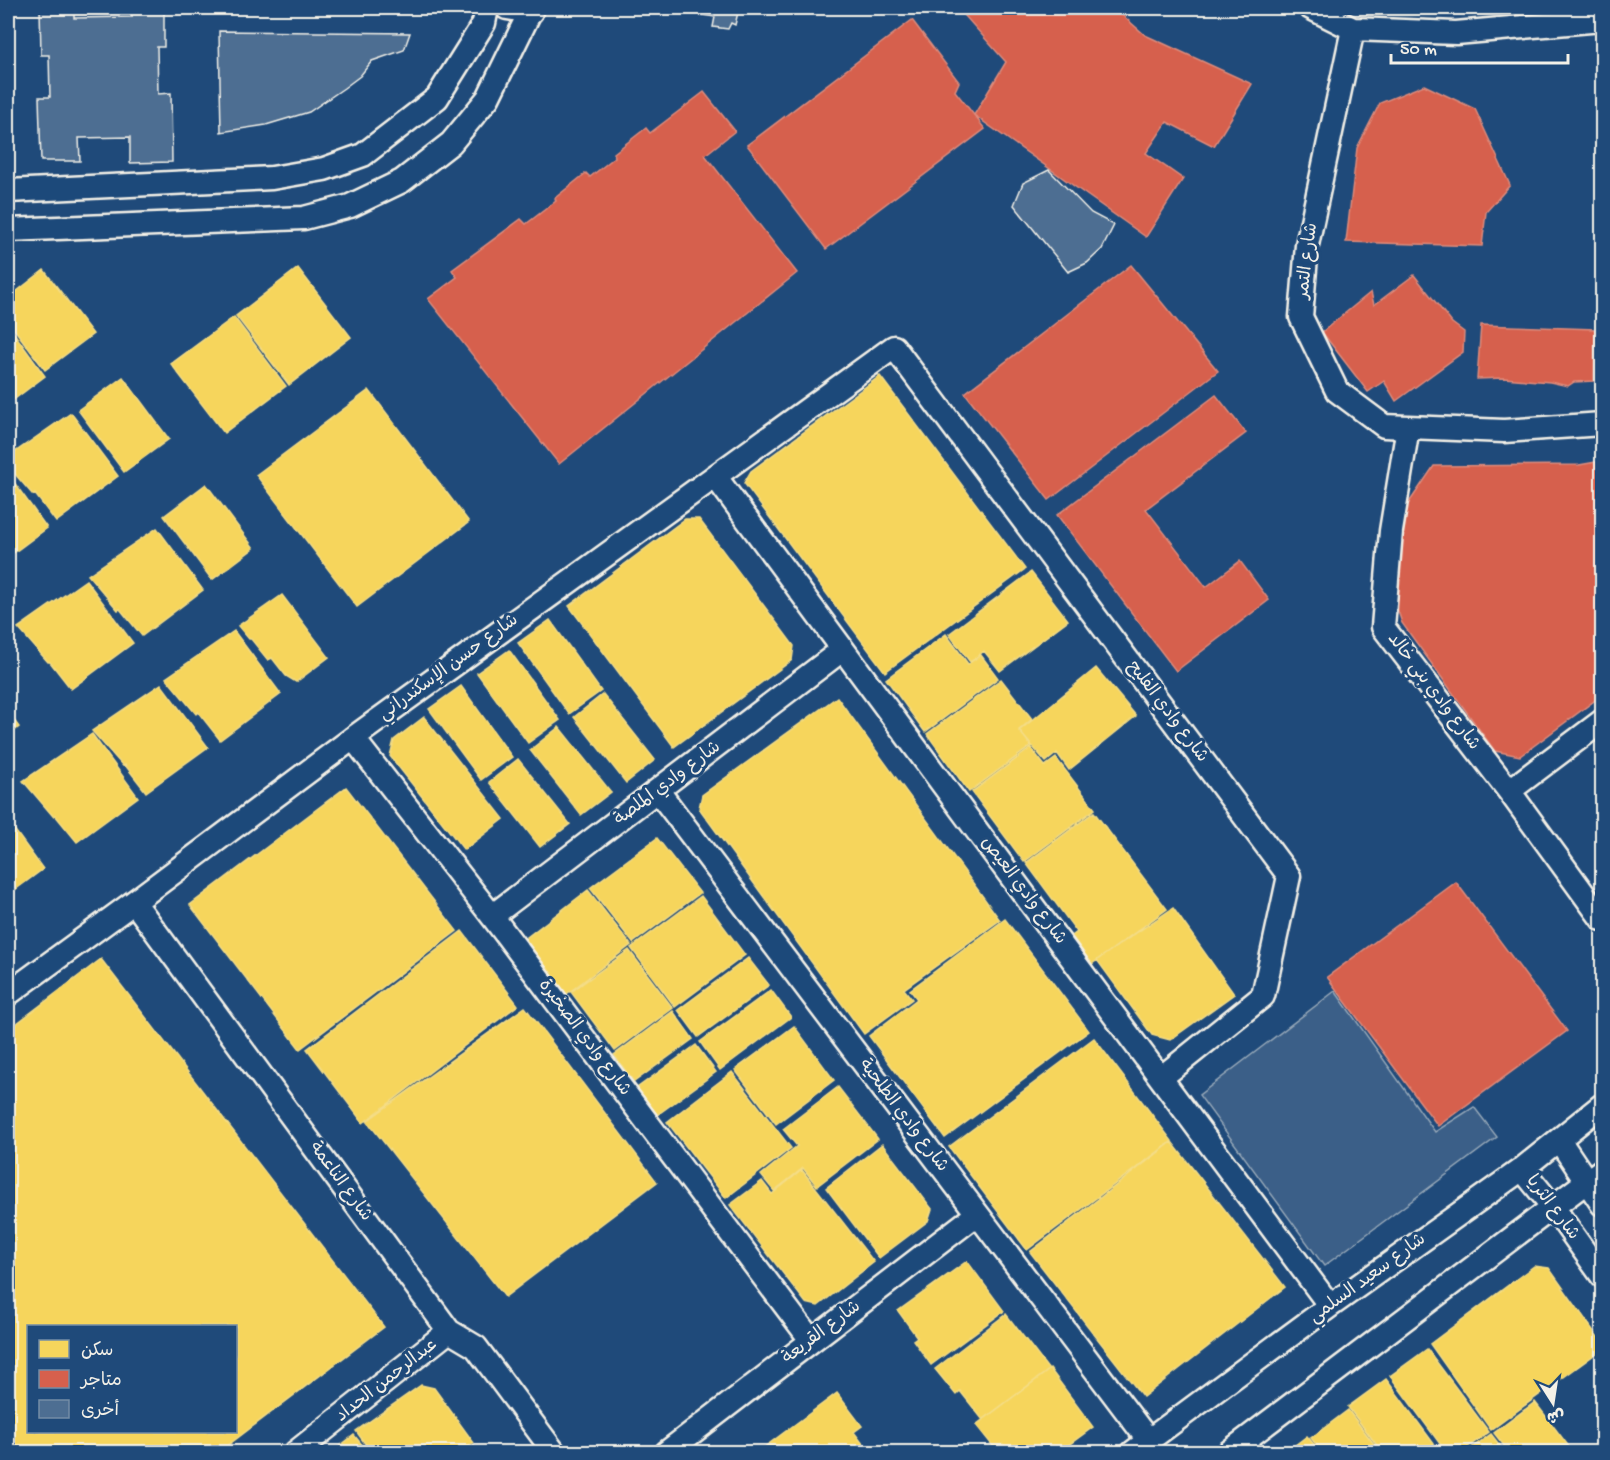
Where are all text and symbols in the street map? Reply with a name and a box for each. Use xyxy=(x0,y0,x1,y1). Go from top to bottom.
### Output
scale bar xyxy=(1391,27,1568,65)
text: 50 m xyxy=(1400,40,1437,61)
street label: شارع التمر xyxy=(1293,222,1323,302)
street label: شارع حسن الإسكندراني xyxy=(375,610,525,728)
street label: شارع وادي بني خالد xyxy=(1380,629,1484,757)
street label: شارع وادي الفليح xyxy=(1122,657,1212,767)
street label: شارع وادي الملصة xyxy=(611,737,725,831)
street label: شارع وادي العيص xyxy=(976,833,1070,949)
street label: شارع وادي الصخيرة xyxy=(533,975,635,1101)
street label: شارع وادي الطلحية xyxy=(854,1055,952,1177)
street label: شارع الناعمة xyxy=(304,1138,376,1226)
street label: شارع الثريا xyxy=(1521,1171,1583,1245)
street label: شارع سعيد السلمي xyxy=(1306,1230,1432,1331)
street label: شارع القريعة xyxy=(779,1297,865,1369)
legend xyxy=(27,1325,237,1433)
street label: عبدالرحمن الحداد xyxy=(332,1335,442,1427)
text: سكن xyxy=(81,1341,113,1362)
text: متاجر xyxy=(79,1371,122,1392)
north arrow xyxy=(1523,1373,1583,1433)
text: أخرى xyxy=(81,1399,119,1422)
text: ش xyxy=(1545,1403,1566,1425)

